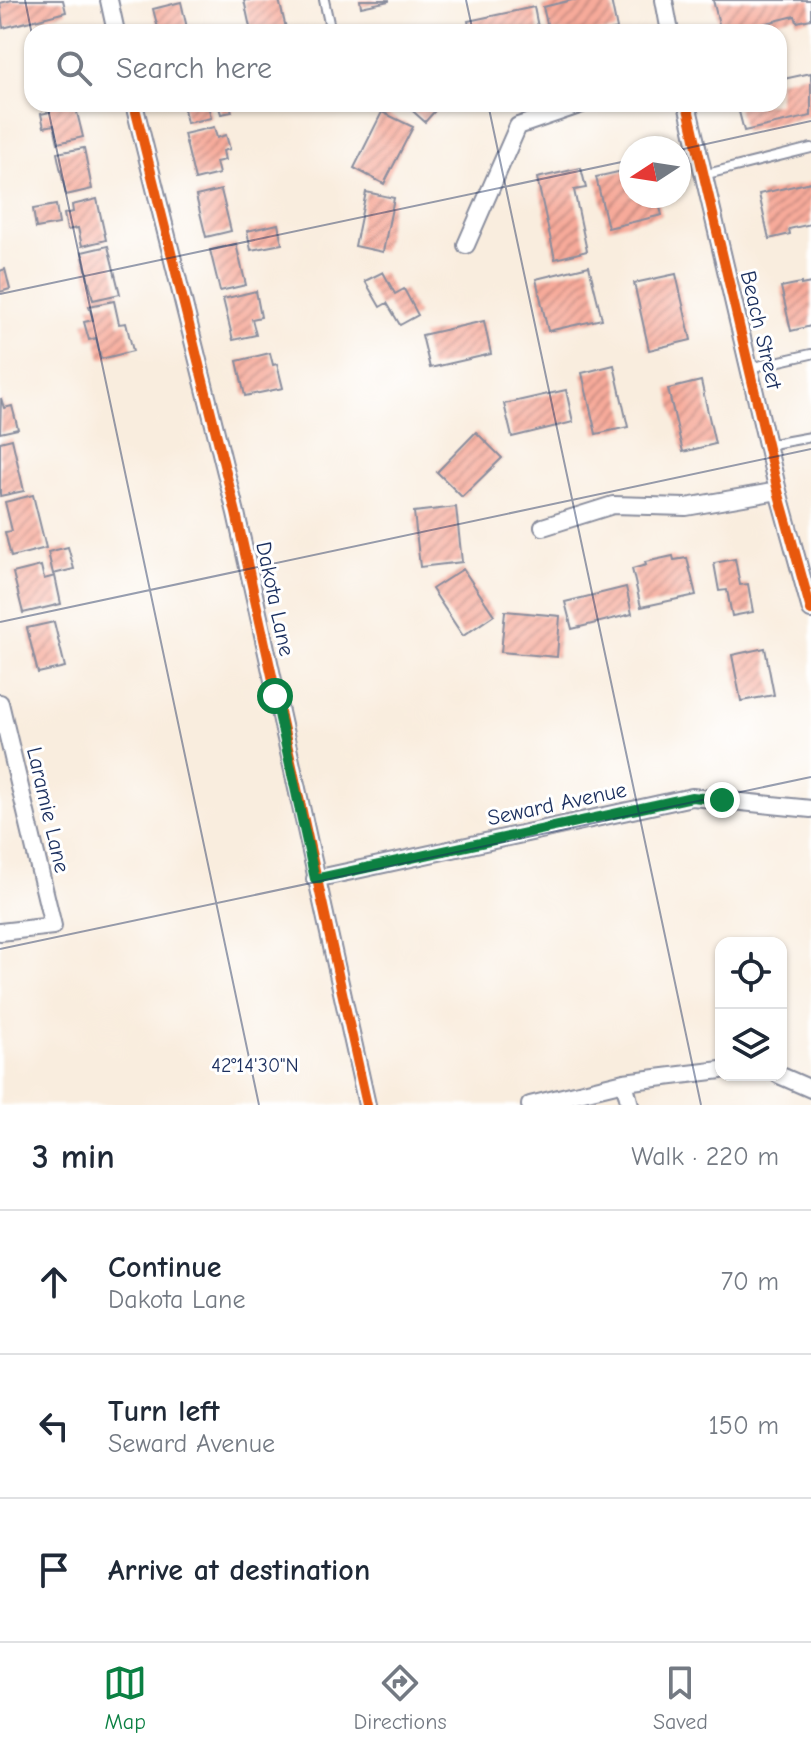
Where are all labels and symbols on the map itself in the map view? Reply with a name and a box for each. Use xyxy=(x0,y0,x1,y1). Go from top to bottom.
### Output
north arrow xyxy=(619,136,691,208)
street label: Beach Street xyxy=(735,268,787,392)
street label: Dakota Lane xyxy=(250,539,300,659)
route start xyxy=(257,678,293,714)
street label: Laramie Lane xyxy=(21,745,75,875)
street label: Seward Avenue xyxy=(485,777,629,831)
route end xyxy=(704,782,740,818)
text: 42°14'30"N xyxy=(211,1054,299,1077)

